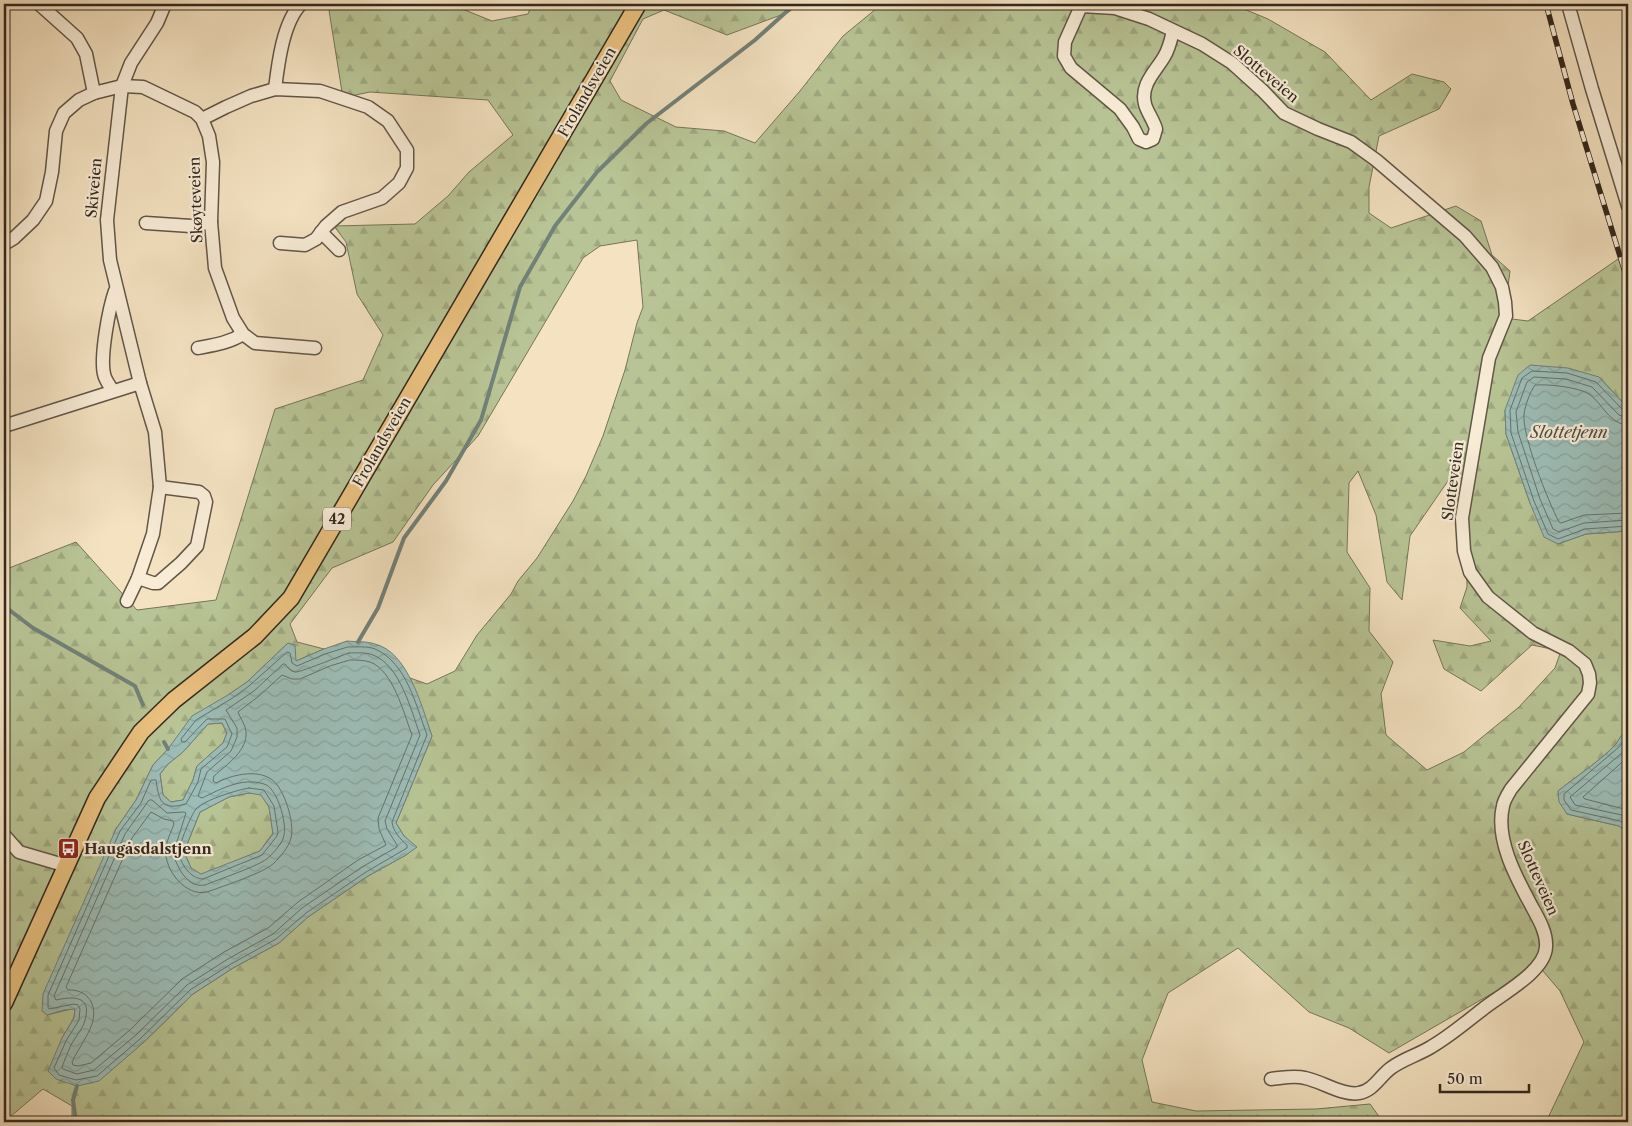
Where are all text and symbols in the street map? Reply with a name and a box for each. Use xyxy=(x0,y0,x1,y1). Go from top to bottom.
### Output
street label: Slotteveien xyxy=(1230,41,1303,107)
street label: Frolandsveien xyxy=(553,43,620,140)
street label: Skiveien xyxy=(81,156,106,219)
street label: Skøyteveien xyxy=(184,156,207,244)
street label: Frolandsveien xyxy=(348,393,415,490)
water label: Slottetjenn xyxy=(1529,422,1608,442)
street label: Slotteveien xyxy=(1438,439,1468,522)
road number: 42 xyxy=(323,508,351,530)
bus stop icon: Haugåsdalstjenn xyxy=(56,837,80,861)
street label: Slotteveien xyxy=(1514,837,1564,919)
place label: Haugåsdalstjenn xyxy=(84,839,212,858)
scale bar xyxy=(1440,1061,1528,1093)
text: 50 m xyxy=(1447,1069,1483,1088)

